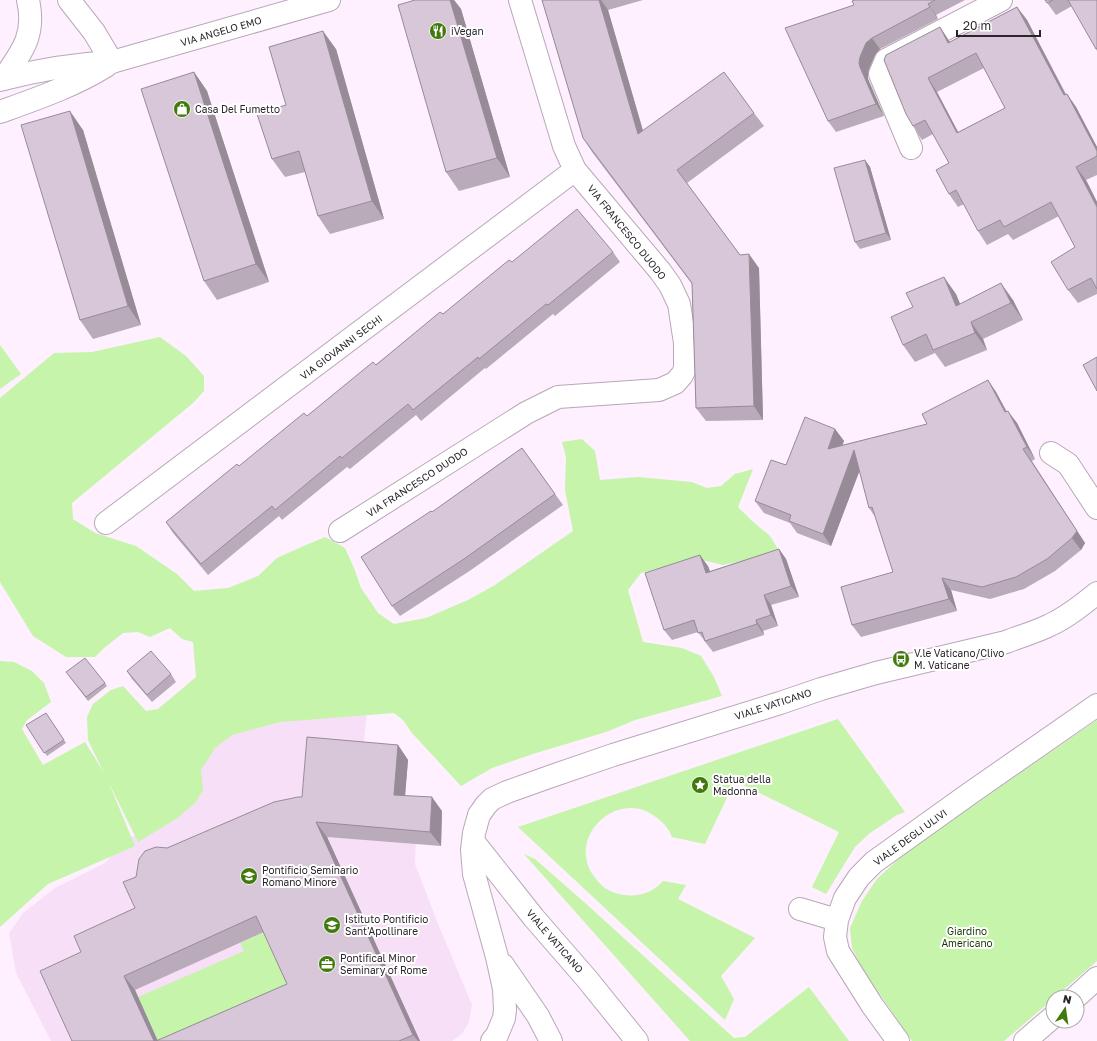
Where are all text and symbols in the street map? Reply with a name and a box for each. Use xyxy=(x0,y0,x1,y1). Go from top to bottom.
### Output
scale bar xyxy=(957,12,1040,38)
street label: VIA ANGELO EMO xyxy=(179,14,263,48)
text: 20 m xyxy=(963,18,991,33)
restaurant icon: iVegan xyxy=(428,21,448,41)
place label: iVegan xyxy=(451,25,484,37)
shop icon: Casa Del Fumetto xyxy=(172,99,192,119)
place label: Casa Del Fumetto xyxy=(195,103,280,115)
street label: VIA FRANCESCO DUODO xyxy=(585,182,669,282)
street label: VIA GIOVANNI SECHI xyxy=(298,312,384,382)
street label: VIA FRANCESCO DUODO xyxy=(364,445,470,519)
place label: V.le Vaticano/Clivo M. Vaticane xyxy=(914,647,1004,671)
bus stop icon: V.le Vaticano/Clivo M. Vaticane xyxy=(891,649,911,669)
street label: VIALE VATICANO xyxy=(733,686,813,722)
place label: Statua della Madonna xyxy=(713,773,771,797)
place icon: Statua della Madonna xyxy=(690,775,710,795)
street label: VIALE DEGLI ULIVI xyxy=(871,806,949,868)
place label: Pontificio Seminario Romano Minore xyxy=(262,864,358,888)
school or university icon: Pontificio Seminario Romano Minore xyxy=(239,866,259,886)
street label: VIALE VATICANO xyxy=(524,907,586,975)
place label: Istituto Pontificio Sant'Apollinare xyxy=(345,913,428,937)
school or university icon: Istituto Pontificio Sant'Apollinare xyxy=(322,915,342,935)
park label: Giardino Americano xyxy=(941,925,993,949)
place label: Pontifical Minor Seminary of Rome xyxy=(340,952,427,976)
office icon: Pontifical Minor Seminary of Rome xyxy=(317,954,337,974)
north arrow xyxy=(1045,989,1085,1029)
text: N xyxy=(1062,991,1073,1006)

